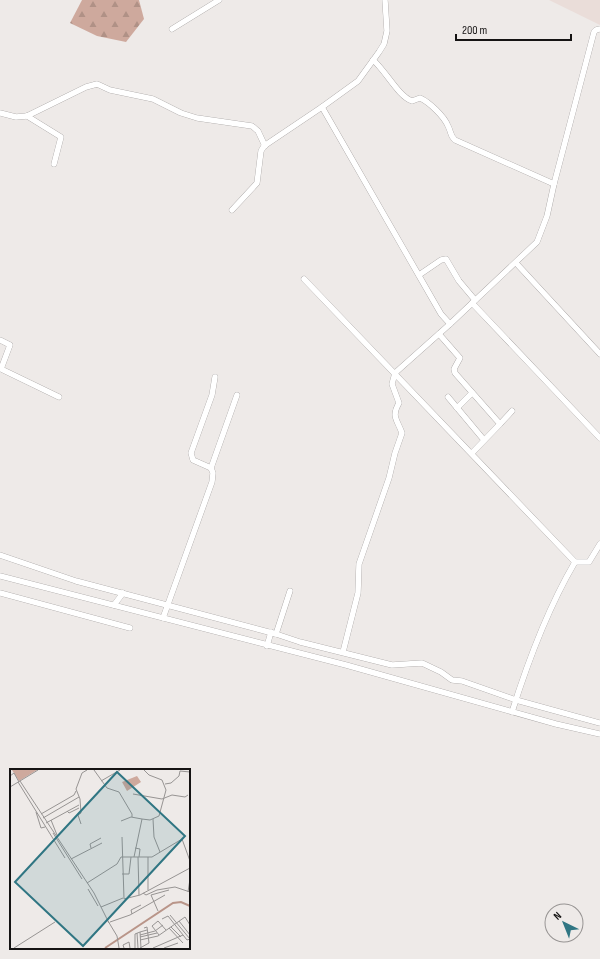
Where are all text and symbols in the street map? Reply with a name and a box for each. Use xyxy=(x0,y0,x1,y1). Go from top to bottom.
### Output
scale bar xyxy=(456,16,571,42)
text: 200 m xyxy=(462,23,488,38)
inset map xyxy=(10,769,190,949)
north arrow xyxy=(544,903,584,943)
text: N xyxy=(551,909,564,923)

